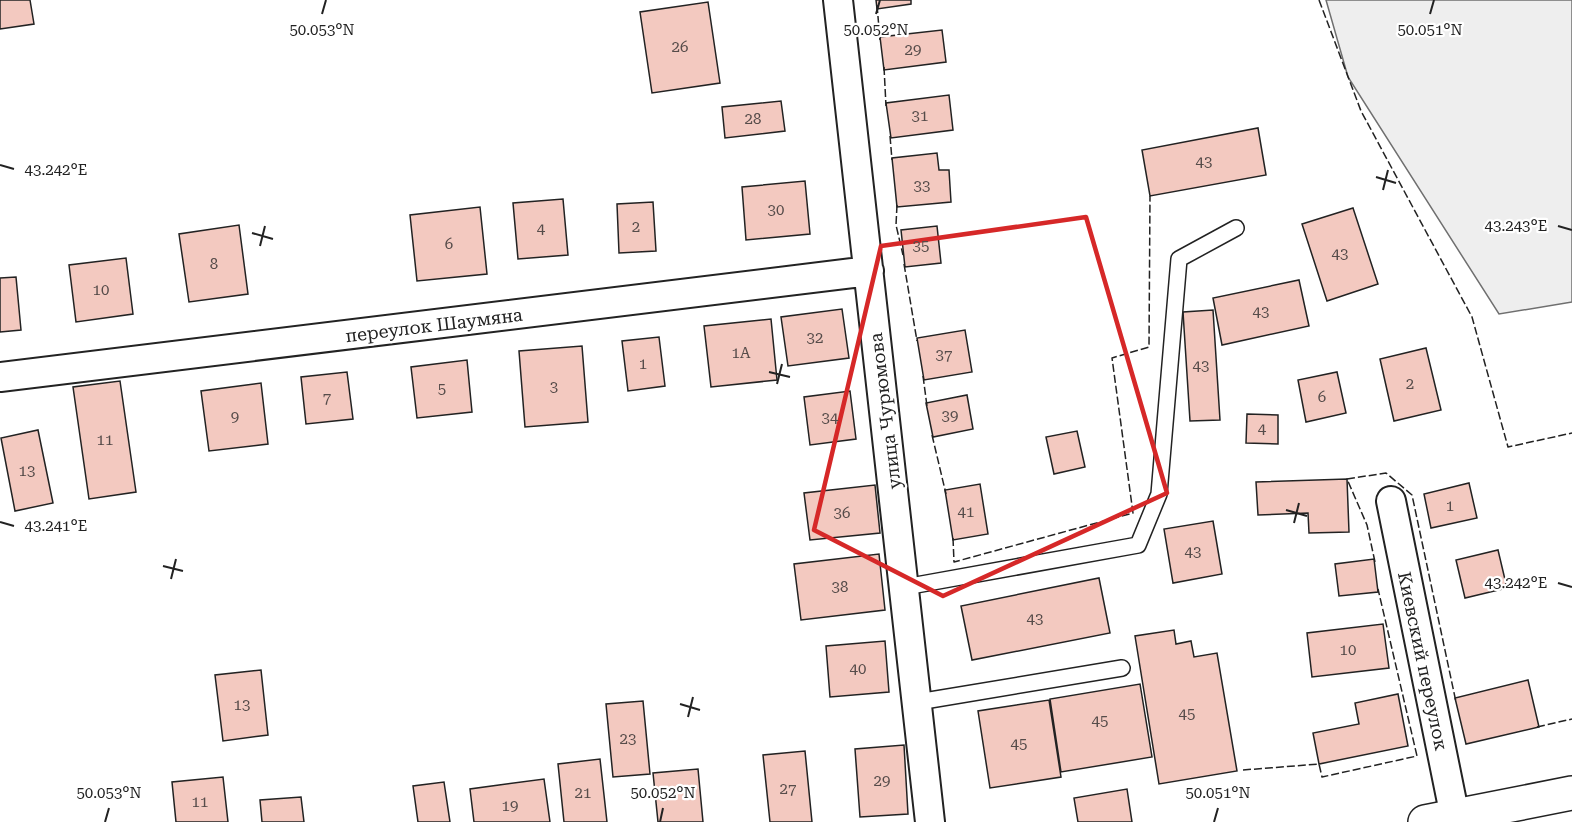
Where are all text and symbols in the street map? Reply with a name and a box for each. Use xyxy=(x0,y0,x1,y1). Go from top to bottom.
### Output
text: 50.053°N xyxy=(289,21,355,39)
text: 50.052°N xyxy=(843,21,909,39)
text: 50.051°N xyxy=(1397,21,1463,39)
house number: 26 xyxy=(672,38,688,56)
house number: 29 xyxy=(905,41,921,59)
house number: 31 xyxy=(912,107,928,125)
house number: 28 xyxy=(745,110,761,128)
house number: 43 xyxy=(1196,153,1212,171)
text: 43.242°E xyxy=(25,161,87,179)
house number: 33 xyxy=(914,177,930,195)
house number: 30 xyxy=(768,201,784,219)
text: 43.243°E xyxy=(1485,217,1547,235)
house number: 2 xyxy=(632,218,640,236)
house number: 4 xyxy=(537,220,546,238)
house number: 6 xyxy=(445,235,453,253)
house number: 35 xyxy=(913,237,929,255)
house number: 43 xyxy=(1332,245,1348,263)
house number: 8 xyxy=(210,255,218,273)
house number: 10 xyxy=(93,281,109,299)
house number: 43 xyxy=(1253,303,1269,321)
street label: переулок Шаумяна xyxy=(344,304,524,346)
house number: 32 xyxy=(807,329,823,347)
street label: улица Чурюмова xyxy=(865,331,905,490)
house number: 1А xyxy=(732,344,751,362)
house number: 37 xyxy=(936,346,952,364)
house number: 1 xyxy=(639,355,647,373)
house number: 43 xyxy=(1193,357,1209,375)
house number: 2 xyxy=(1406,375,1414,393)
house number: 3 xyxy=(550,378,558,396)
house number: 5 xyxy=(438,380,446,398)
house number: 6 xyxy=(1318,388,1326,406)
house number: 7 xyxy=(323,389,331,407)
house number: 39 xyxy=(942,407,958,425)
house number: 9 xyxy=(231,408,239,426)
house number: 34 xyxy=(822,409,839,427)
house number: 4 xyxy=(1258,420,1267,438)
house number: 11 xyxy=(97,431,113,449)
house number: 13 xyxy=(19,462,35,480)
house number: 1 xyxy=(1446,497,1454,515)
house number: 41 xyxy=(958,503,974,521)
house number: 36 xyxy=(834,504,850,522)
text: 43.241°E xyxy=(25,517,87,535)
house number: 43 xyxy=(1185,543,1201,561)
street label: Киевский переулок xyxy=(1394,570,1452,752)
text: 43.242°E xyxy=(1485,574,1547,592)
house number: 38 xyxy=(832,578,848,596)
house number: 43 xyxy=(1027,610,1043,628)
house number: 10 xyxy=(1340,641,1356,659)
house number: 40 xyxy=(850,660,866,678)
house number: 13 xyxy=(234,696,250,714)
house number: 45 xyxy=(1179,705,1195,723)
house number: 45 xyxy=(1092,712,1108,730)
house number: 23 xyxy=(620,730,636,748)
house number: 45 xyxy=(1011,735,1027,753)
house number: 29 xyxy=(874,772,890,790)
house number: 27 xyxy=(780,780,796,798)
text: 50.053°N xyxy=(76,784,142,802)
house number: 21 xyxy=(575,784,591,802)
text: 50.052°N xyxy=(630,784,696,802)
text: 50.051°N xyxy=(1185,784,1251,802)
house number: 11 xyxy=(192,793,208,811)
house number: 19 xyxy=(502,797,518,815)

